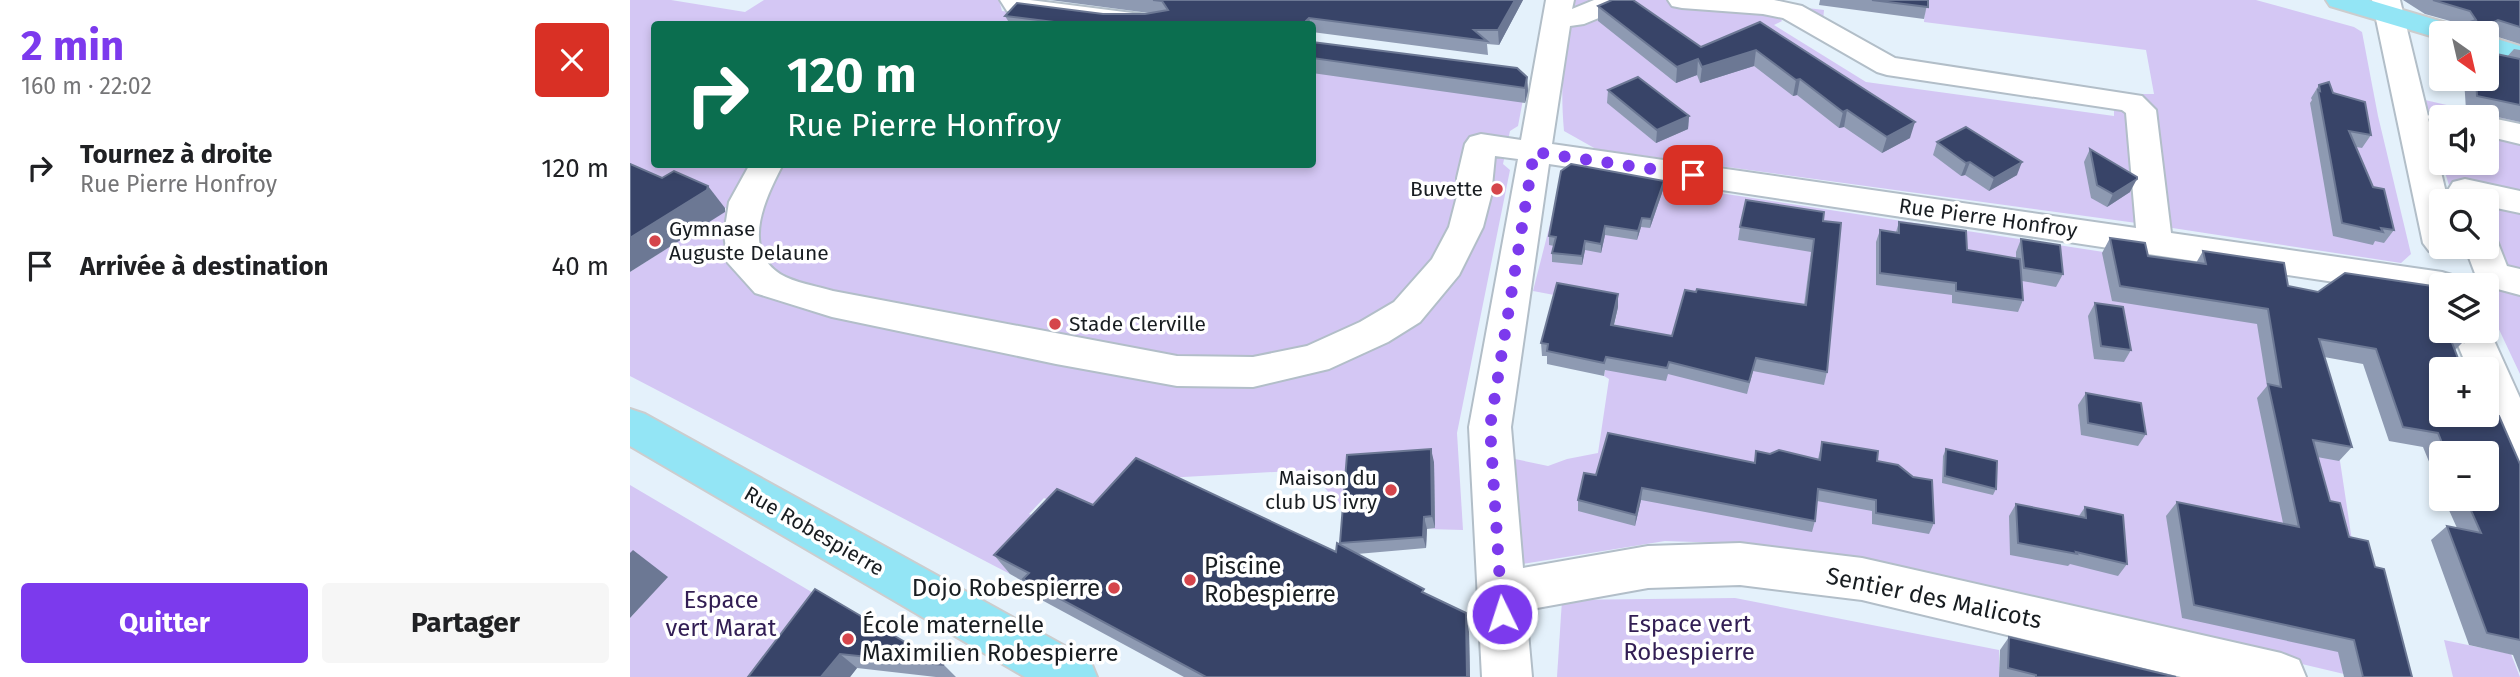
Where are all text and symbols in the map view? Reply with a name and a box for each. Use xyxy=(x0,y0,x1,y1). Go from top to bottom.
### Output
text: 2 min xyxy=(21,21,124,71)
north arrow xyxy=(2429,21,2499,91)
map controls xyxy=(2429,21,2499,511)
button: close xyxy=(535,23,609,97)
text: 120 m xyxy=(787,46,917,105)
icon: right xyxy=(672,49,763,140)
text: 160 m · 22:02 xyxy=(21,72,152,100)
button: sound xyxy=(2429,105,2499,175)
text: Rue Pierre Honfroy xyxy=(787,106,1061,144)
text: Tournez à droite xyxy=(80,139,272,170)
pin xyxy=(1663,145,1723,205)
icon: right xyxy=(21,149,59,187)
text: 120 m xyxy=(541,153,609,184)
icon: arrive xyxy=(1674,156,1712,194)
text: Rue Pierre Honfroy xyxy=(80,170,277,198)
place label: Buvette xyxy=(1410,176,1483,202)
marker: Buvette xyxy=(1489,181,1505,197)
button: search xyxy=(2429,189,2499,259)
street label: Rue Pierre Honfroy xyxy=(1897,193,2080,243)
place label: Gymnase Auguste Delaune xyxy=(669,216,829,266)
marker: Gymnase Auguste Delaune xyxy=(647,233,663,249)
icon: arrive xyxy=(21,247,59,285)
text: Arrivée à destination xyxy=(80,251,329,282)
text: 40 m xyxy=(551,251,609,282)
button: layers xyxy=(2429,273,2499,343)
place label: Stade Clerville xyxy=(1069,311,1206,337)
marker: Stade Clerville xyxy=(1047,316,1063,332)
button: + xyxy=(2429,357,2499,427)
button: − xyxy=(2429,441,2499,511)
place label: Maison du club US ivry xyxy=(1265,465,1378,515)
street label: Rue Robespierre xyxy=(739,480,889,582)
marker: Maison du club US ivry xyxy=(1383,482,1399,498)
place label: Piscine Robespierre xyxy=(1204,552,1336,608)
street label: Sentier des Malicots xyxy=(1824,561,2044,635)
marker: Piscine Robespierre xyxy=(1182,572,1198,588)
place label: Dojo Robespierre xyxy=(912,574,1100,602)
position arrow xyxy=(1465,577,1539,651)
marker: Dojo Robespierre xyxy=(1106,580,1122,596)
button: Quitter xyxy=(21,583,308,663)
button: Partager xyxy=(322,583,609,663)
park label: Espace vert Marat xyxy=(666,586,777,642)
place label: École maternelle Maximilien Robespierre xyxy=(862,610,1119,667)
park label: Espace vert Robespierre xyxy=(1623,610,1755,666)
marker: École maternelle Maximilien Robespierre xyxy=(840,631,856,647)

